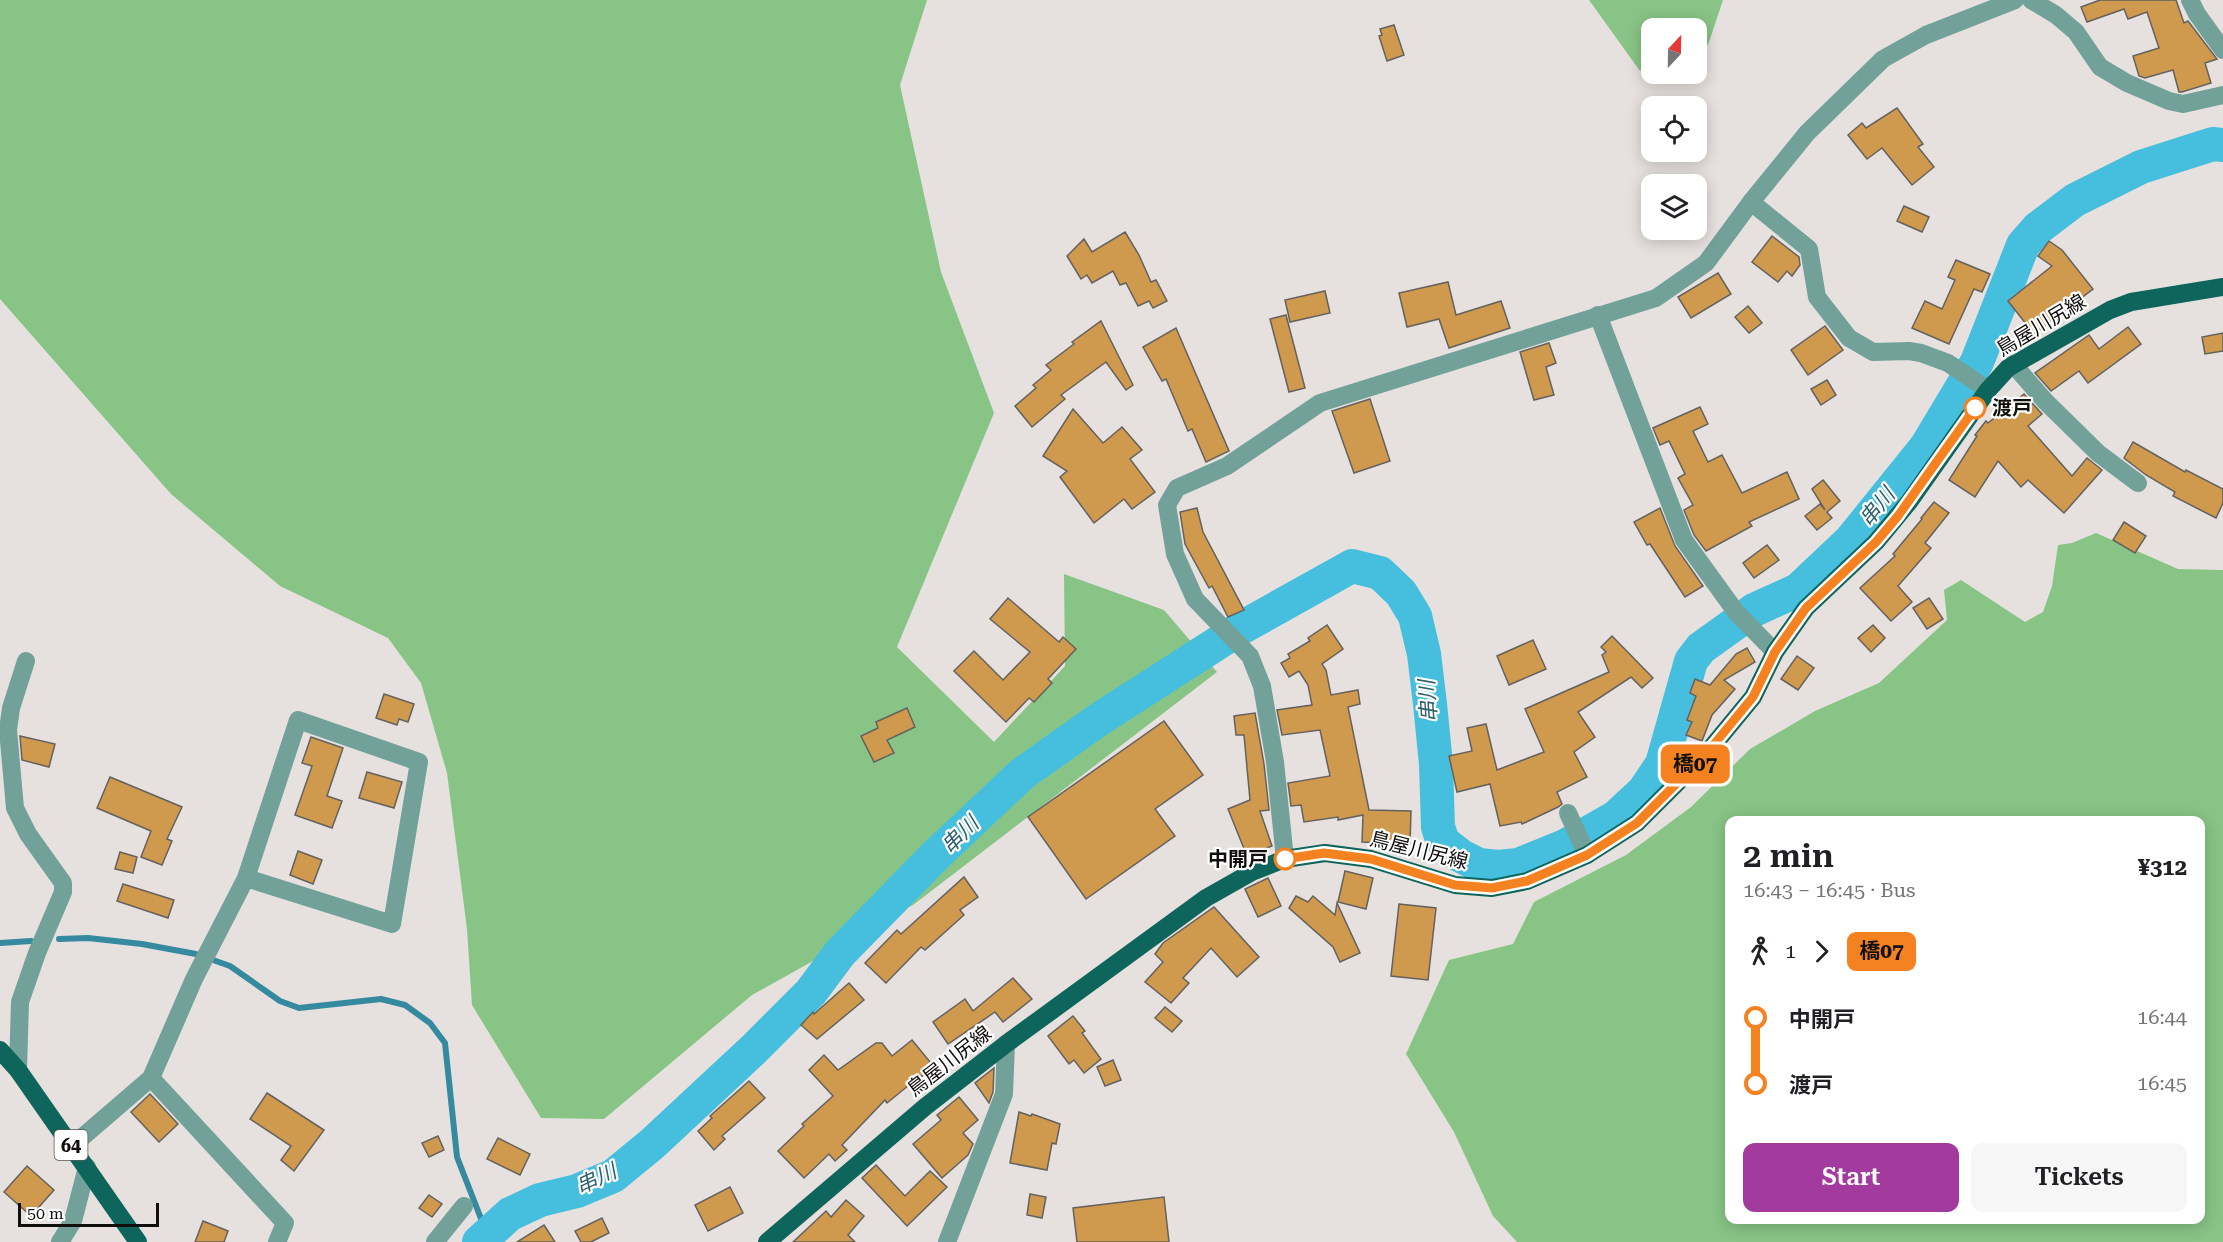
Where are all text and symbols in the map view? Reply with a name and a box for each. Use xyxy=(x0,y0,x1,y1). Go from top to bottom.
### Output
north arrow xyxy=(1641,18,1707,84)
map controls xyxy=(1641,18,1707,240)
button: locate xyxy=(1641,96,1707,162)
button: layers xyxy=(1641,174,1707,240)
street label: 鳥屋川尻線 xyxy=(1992,289,2090,361)
place label: 渡戸 xyxy=(1992,396,2032,420)
marker: 渡戸 xyxy=(1964,397,1986,419)
water label: 串川 xyxy=(1854,482,1901,531)
water label: 串川 xyxy=(1414,677,1441,723)
line badge: 橋07 xyxy=(1660,744,1730,783)
text: 橋07 xyxy=(1673,752,1717,776)
water label: 串川 xyxy=(937,810,985,858)
street label: 鳥屋川尻線 xyxy=(1368,826,1470,874)
text: 2 min xyxy=(1743,836,1834,875)
place label: 中開戸 xyxy=(1208,847,1268,871)
marker: 中開戸 xyxy=(1274,848,1296,870)
text: ¥312 xyxy=(2138,855,2187,880)
text: 16:43 – 16:45 · Bus xyxy=(1743,878,1915,902)
icon: walk xyxy=(1743,935,1776,968)
icon: forward xyxy=(1805,935,1838,968)
text: 1 xyxy=(1785,939,1796,963)
text: 橋07 xyxy=(1859,939,1904,963)
text: 16:44 xyxy=(2137,1005,2187,1029)
text: 中開戸 xyxy=(1789,1007,1855,1032)
street label: 鳥屋川尻線 xyxy=(902,1021,996,1101)
text: 16:45 xyxy=(2137,1071,2187,1095)
text: 渡戸 xyxy=(1789,1073,1833,1098)
road number: 64 xyxy=(54,1130,88,1160)
button: Start xyxy=(1743,1143,1959,1212)
button: Tickets xyxy=(1971,1143,2187,1212)
water label: 串川 xyxy=(572,1158,622,1199)
scale bar xyxy=(18,1200,159,1228)
text: 50 m xyxy=(27,1204,64,1223)

